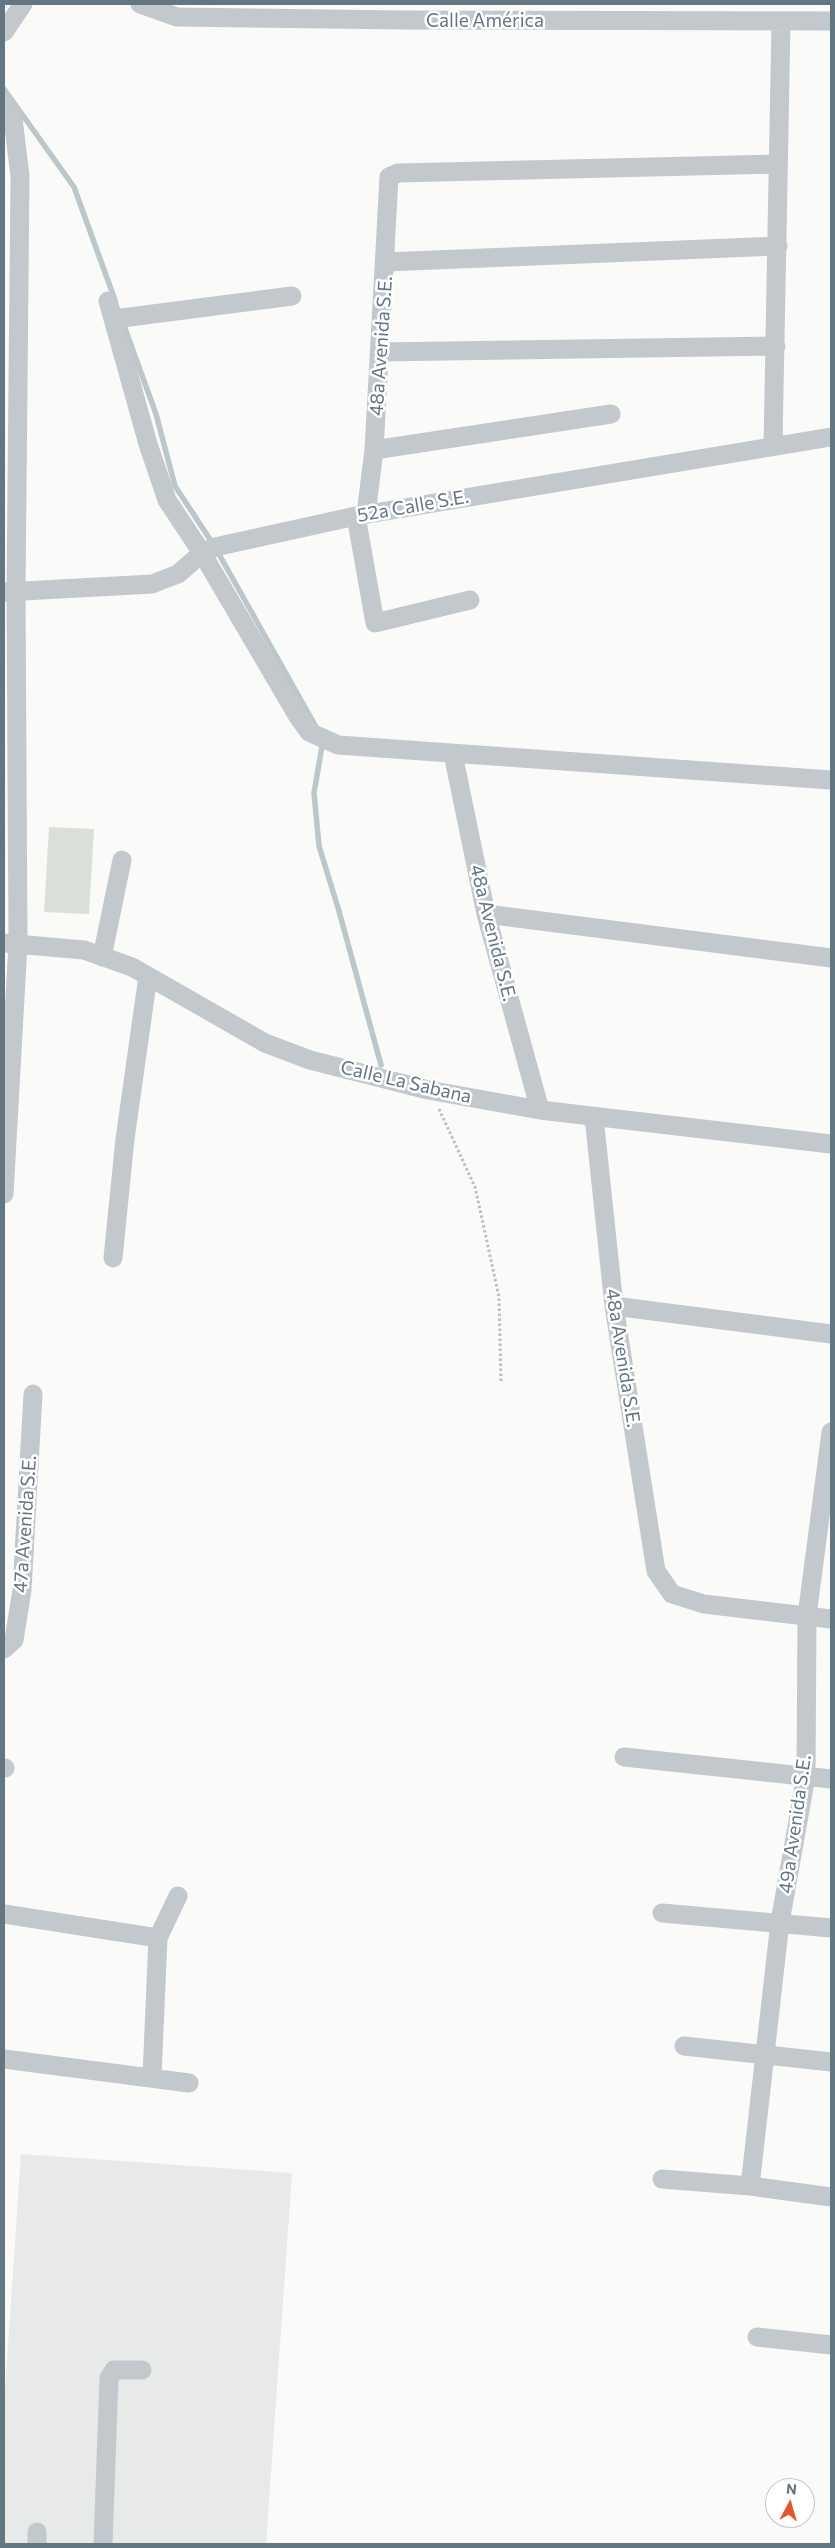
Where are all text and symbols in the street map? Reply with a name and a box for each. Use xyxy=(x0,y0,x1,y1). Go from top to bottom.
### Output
street label: Calle América xyxy=(426,10,544,32)
street label: 48a Avenida S.E. xyxy=(365,275,397,417)
street label: 52a Calle S.E. xyxy=(356,485,470,527)
street label: 48a Avenida S.E. xyxy=(465,862,521,1004)
street label: Calle La Sabana xyxy=(338,1056,474,1108)
street label: 48a Avenida S.E. xyxy=(601,1287,645,1429)
street label: 47a Avenida S.E. xyxy=(9,1454,41,1594)
street label: 49a Avenida S.E. xyxy=(774,1753,816,1895)
north arrow xyxy=(765,2478,815,2528)
text: N xyxy=(785,2480,798,2498)

